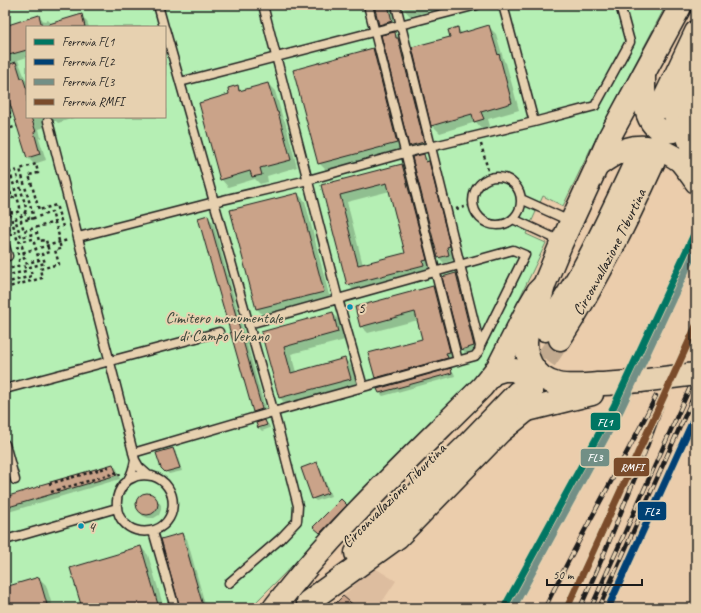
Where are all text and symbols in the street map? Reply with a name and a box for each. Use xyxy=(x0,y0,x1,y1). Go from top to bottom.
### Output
legend xyxy=(26,26,166,118)
text: Ferrovia FL1 xyxy=(62,34,115,50)
text: Ferrovia FL2 xyxy=(62,54,116,70)
text: Ferrovia FL3 xyxy=(62,74,116,90)
text: Ferrovia RMFI xyxy=(62,94,127,110)
street label: Circonvallazione Tiburtina xyxy=(568,184,651,319)
place label: 5 xyxy=(358,299,366,318)
marker: 5 xyxy=(345,302,355,312)
park label: Cimitero monumentale di Campo Verano xyxy=(166,308,284,346)
line badge: FL1 xyxy=(590,412,621,431)
text: FL1 xyxy=(598,415,613,429)
street label: Circonvallazione Tiburtina xyxy=(337,438,451,552)
line badge: FL3 xyxy=(580,448,610,467)
text: FL3 xyxy=(588,450,603,464)
line badge: RMFI xyxy=(613,457,650,477)
text: RMFI xyxy=(620,460,646,474)
line badge: FL2 xyxy=(637,501,667,521)
text: FL2 xyxy=(645,504,660,518)
place label: 4 xyxy=(88,518,96,537)
marker: 4 xyxy=(76,521,86,531)
scale bar xyxy=(547,561,642,587)
text: 50 m xyxy=(553,567,575,583)

